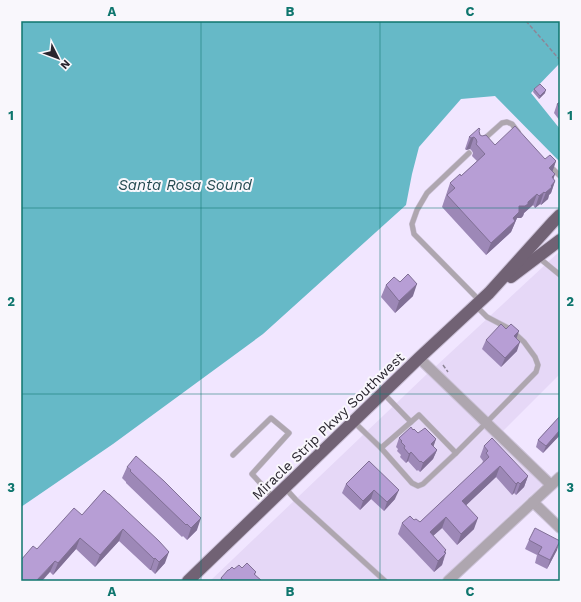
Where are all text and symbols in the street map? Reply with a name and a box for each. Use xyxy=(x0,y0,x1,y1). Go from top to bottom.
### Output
text: A xyxy=(108,4,117,19)
text: B xyxy=(286,4,295,19)
text: C xyxy=(466,4,475,19)
north arrow xyxy=(38,38,78,78)
text: N xyxy=(58,57,73,72)
text: 1 xyxy=(8,108,14,123)
text: 1 xyxy=(567,108,573,123)
water label: Santa Rosa Sound xyxy=(118,176,253,194)
text: 2 xyxy=(7,294,15,309)
text: 2 xyxy=(566,294,574,309)
street label: Miracle Strip Pkwy Southwest xyxy=(249,349,407,503)
text: 3 xyxy=(7,480,15,495)
text: 3 xyxy=(566,480,574,495)
text: A xyxy=(108,584,117,599)
text: B xyxy=(286,584,295,599)
text: C xyxy=(466,584,475,599)

